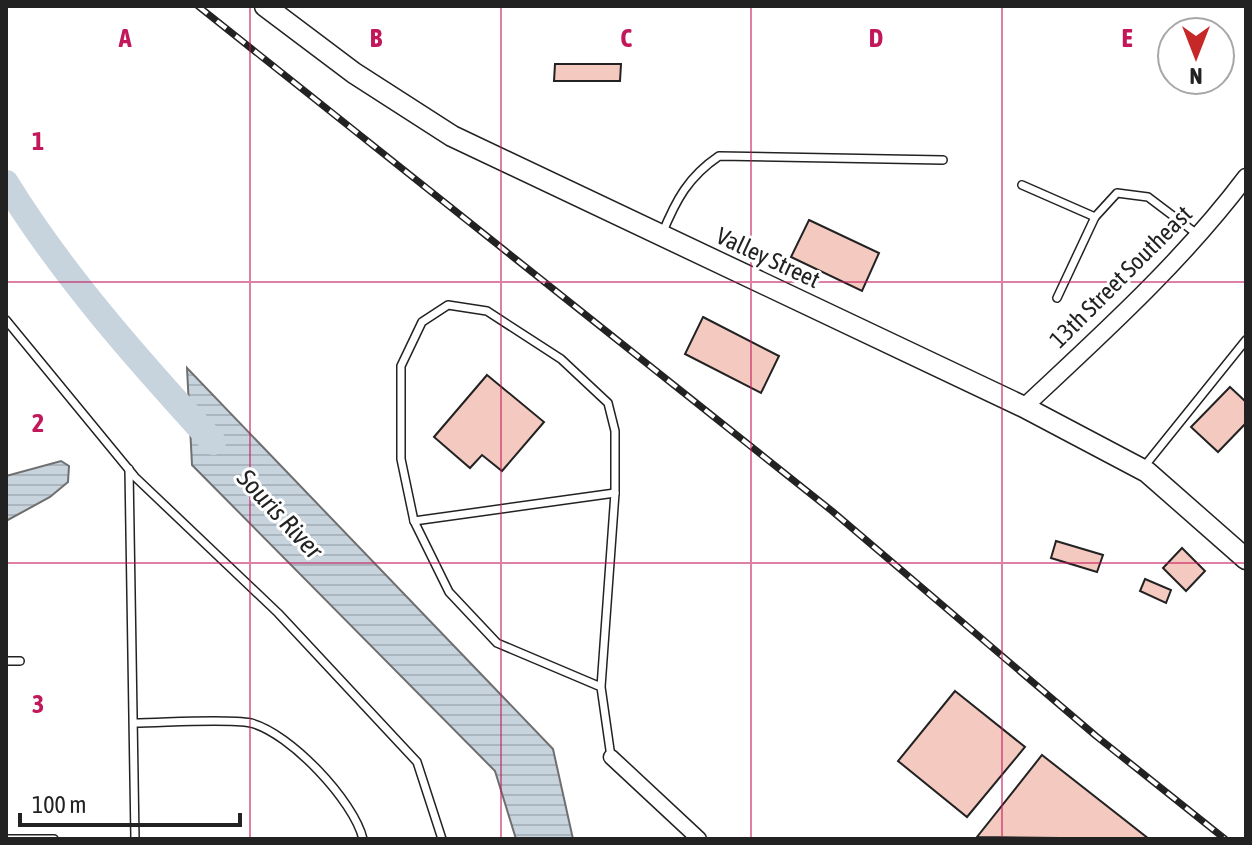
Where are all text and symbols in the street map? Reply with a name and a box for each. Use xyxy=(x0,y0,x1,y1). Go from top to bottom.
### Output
north arrow xyxy=(1156,16,1236,96)
text: A xyxy=(118,23,132,53)
text: B xyxy=(370,23,383,53)
text: C xyxy=(620,23,632,53)
text: D xyxy=(869,23,883,53)
text: E xyxy=(1121,23,1133,53)
text: N xyxy=(1190,63,1202,89)
text: 1 xyxy=(32,126,44,156)
street label: 13th Street Southeast xyxy=(1044,200,1197,353)
street label: Valley Street xyxy=(712,222,824,293)
text: 2 xyxy=(32,408,44,438)
water label: Souris River xyxy=(230,462,330,566)
text: 3 xyxy=(32,689,44,719)
scale bar xyxy=(20,777,240,827)
text: 100 m xyxy=(32,791,86,818)

